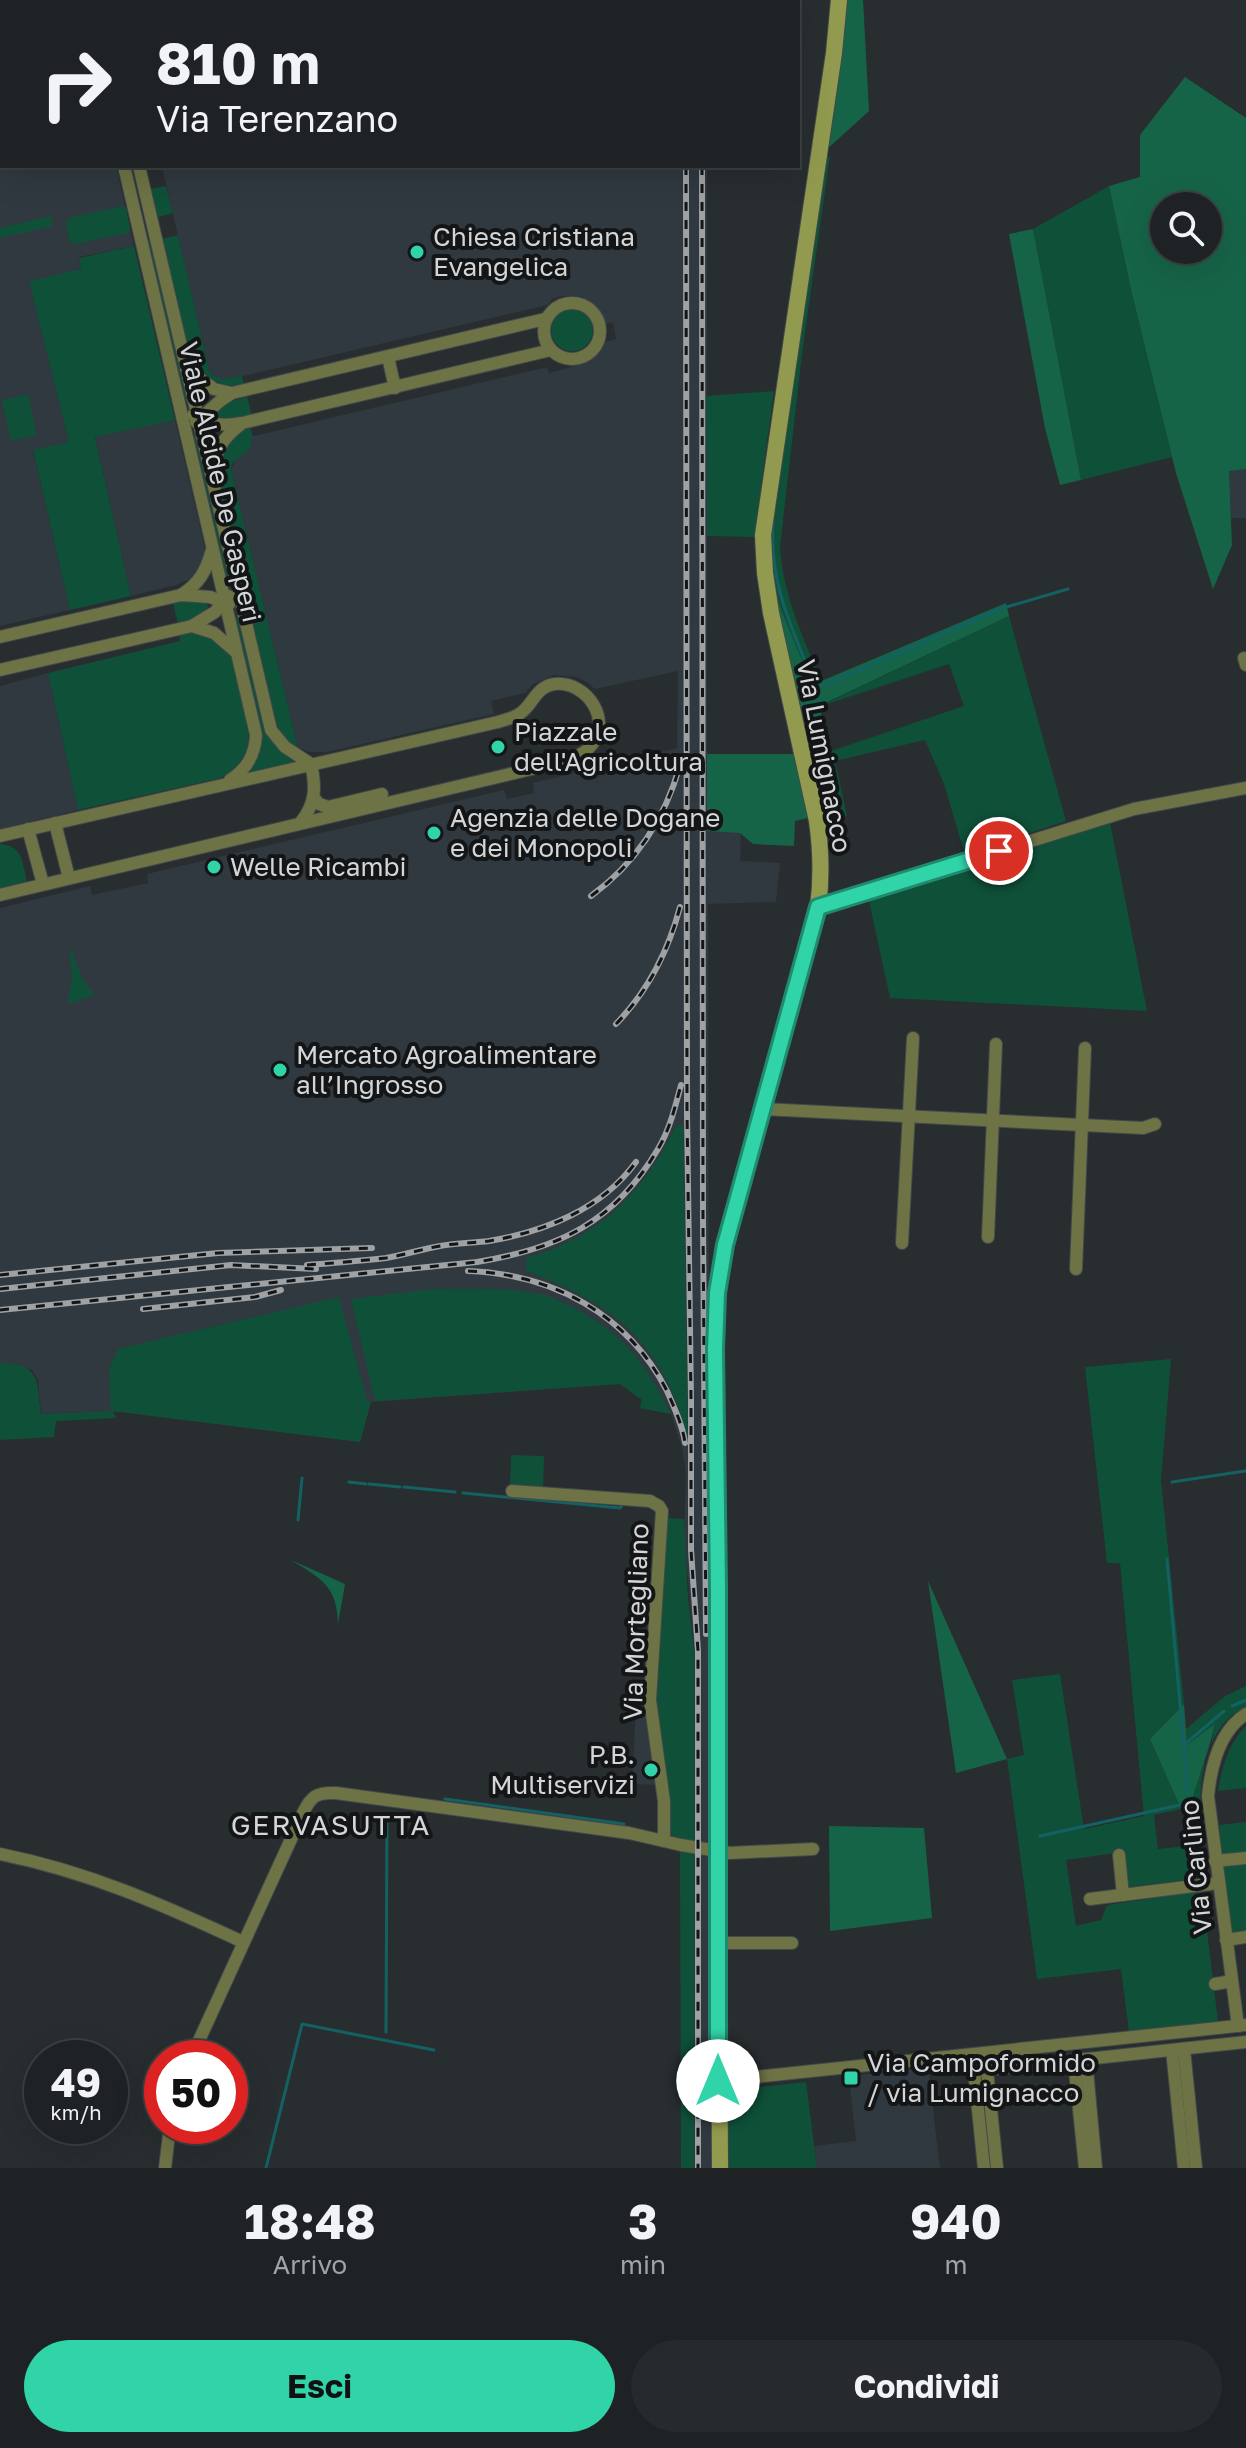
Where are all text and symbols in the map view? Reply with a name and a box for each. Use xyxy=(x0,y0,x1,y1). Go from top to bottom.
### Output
text: 810 m xyxy=(156,29,320,96)
icon: right xyxy=(24,32,128,136)
text: Via Terenzano xyxy=(156,97,398,140)
map controls xyxy=(1150,192,1222,264)
button: search xyxy=(1150,192,1222,264)
place label: Chiesa Cristiana Evangelica xyxy=(433,221,635,282)
marker: Chiesa Cristiana Evangelica xyxy=(408,243,426,261)
street label: Viale Alcide De Gasperi xyxy=(173,339,268,625)
street label: Via Lumignacco xyxy=(791,657,858,855)
place label: Piazzale dell'Agricoltura xyxy=(514,716,703,777)
marker: Piazzale dell'Agricoltura xyxy=(489,738,507,756)
place label: Agenzia delle Dogane e dei Monopoli xyxy=(450,802,720,863)
pin xyxy=(965,817,1033,885)
marker: Agenzia delle Dogane e dei Monopoli xyxy=(425,824,443,842)
icon: arrive xyxy=(977,829,1021,873)
place label: Welle Ricambi xyxy=(230,851,406,882)
marker: Welle Ricambi xyxy=(205,858,223,876)
place label: Mercato Agroalimentare all’Ingrosso xyxy=(296,1039,597,1100)
marker: Mercato Agroalimentare all’Ingrosso xyxy=(271,1061,289,1079)
street label: Via Mortegliano xyxy=(617,1523,654,1721)
place label: P.B. Multiservizi xyxy=(490,1739,635,1800)
marker: P.B. Multiservizi xyxy=(642,1761,660,1779)
street label: Via Carlino xyxy=(1173,1798,1218,1936)
district label: GERVASUTTA xyxy=(231,1808,431,1841)
position arrow xyxy=(676,2039,760,2123)
speed limit sign: 50 xyxy=(144,2040,248,2144)
place label: Via Campoformido / via Lumignacco xyxy=(867,2047,1096,2108)
text: 49 xyxy=(51,2058,101,2106)
marker: Via Campoformido / via Lumignacco xyxy=(842,2069,860,2087)
text: km/h xyxy=(51,2100,101,2124)
text: 18:48 xyxy=(244,2192,376,2250)
text: 3 xyxy=(628,2192,658,2250)
text: 940 xyxy=(910,2192,1002,2250)
text: Arrivo xyxy=(273,2249,347,2280)
text: min xyxy=(620,2249,666,2280)
text: m xyxy=(944,2249,967,2280)
button: Esci xyxy=(24,2340,615,2432)
button: Condividi xyxy=(631,2340,1222,2432)

